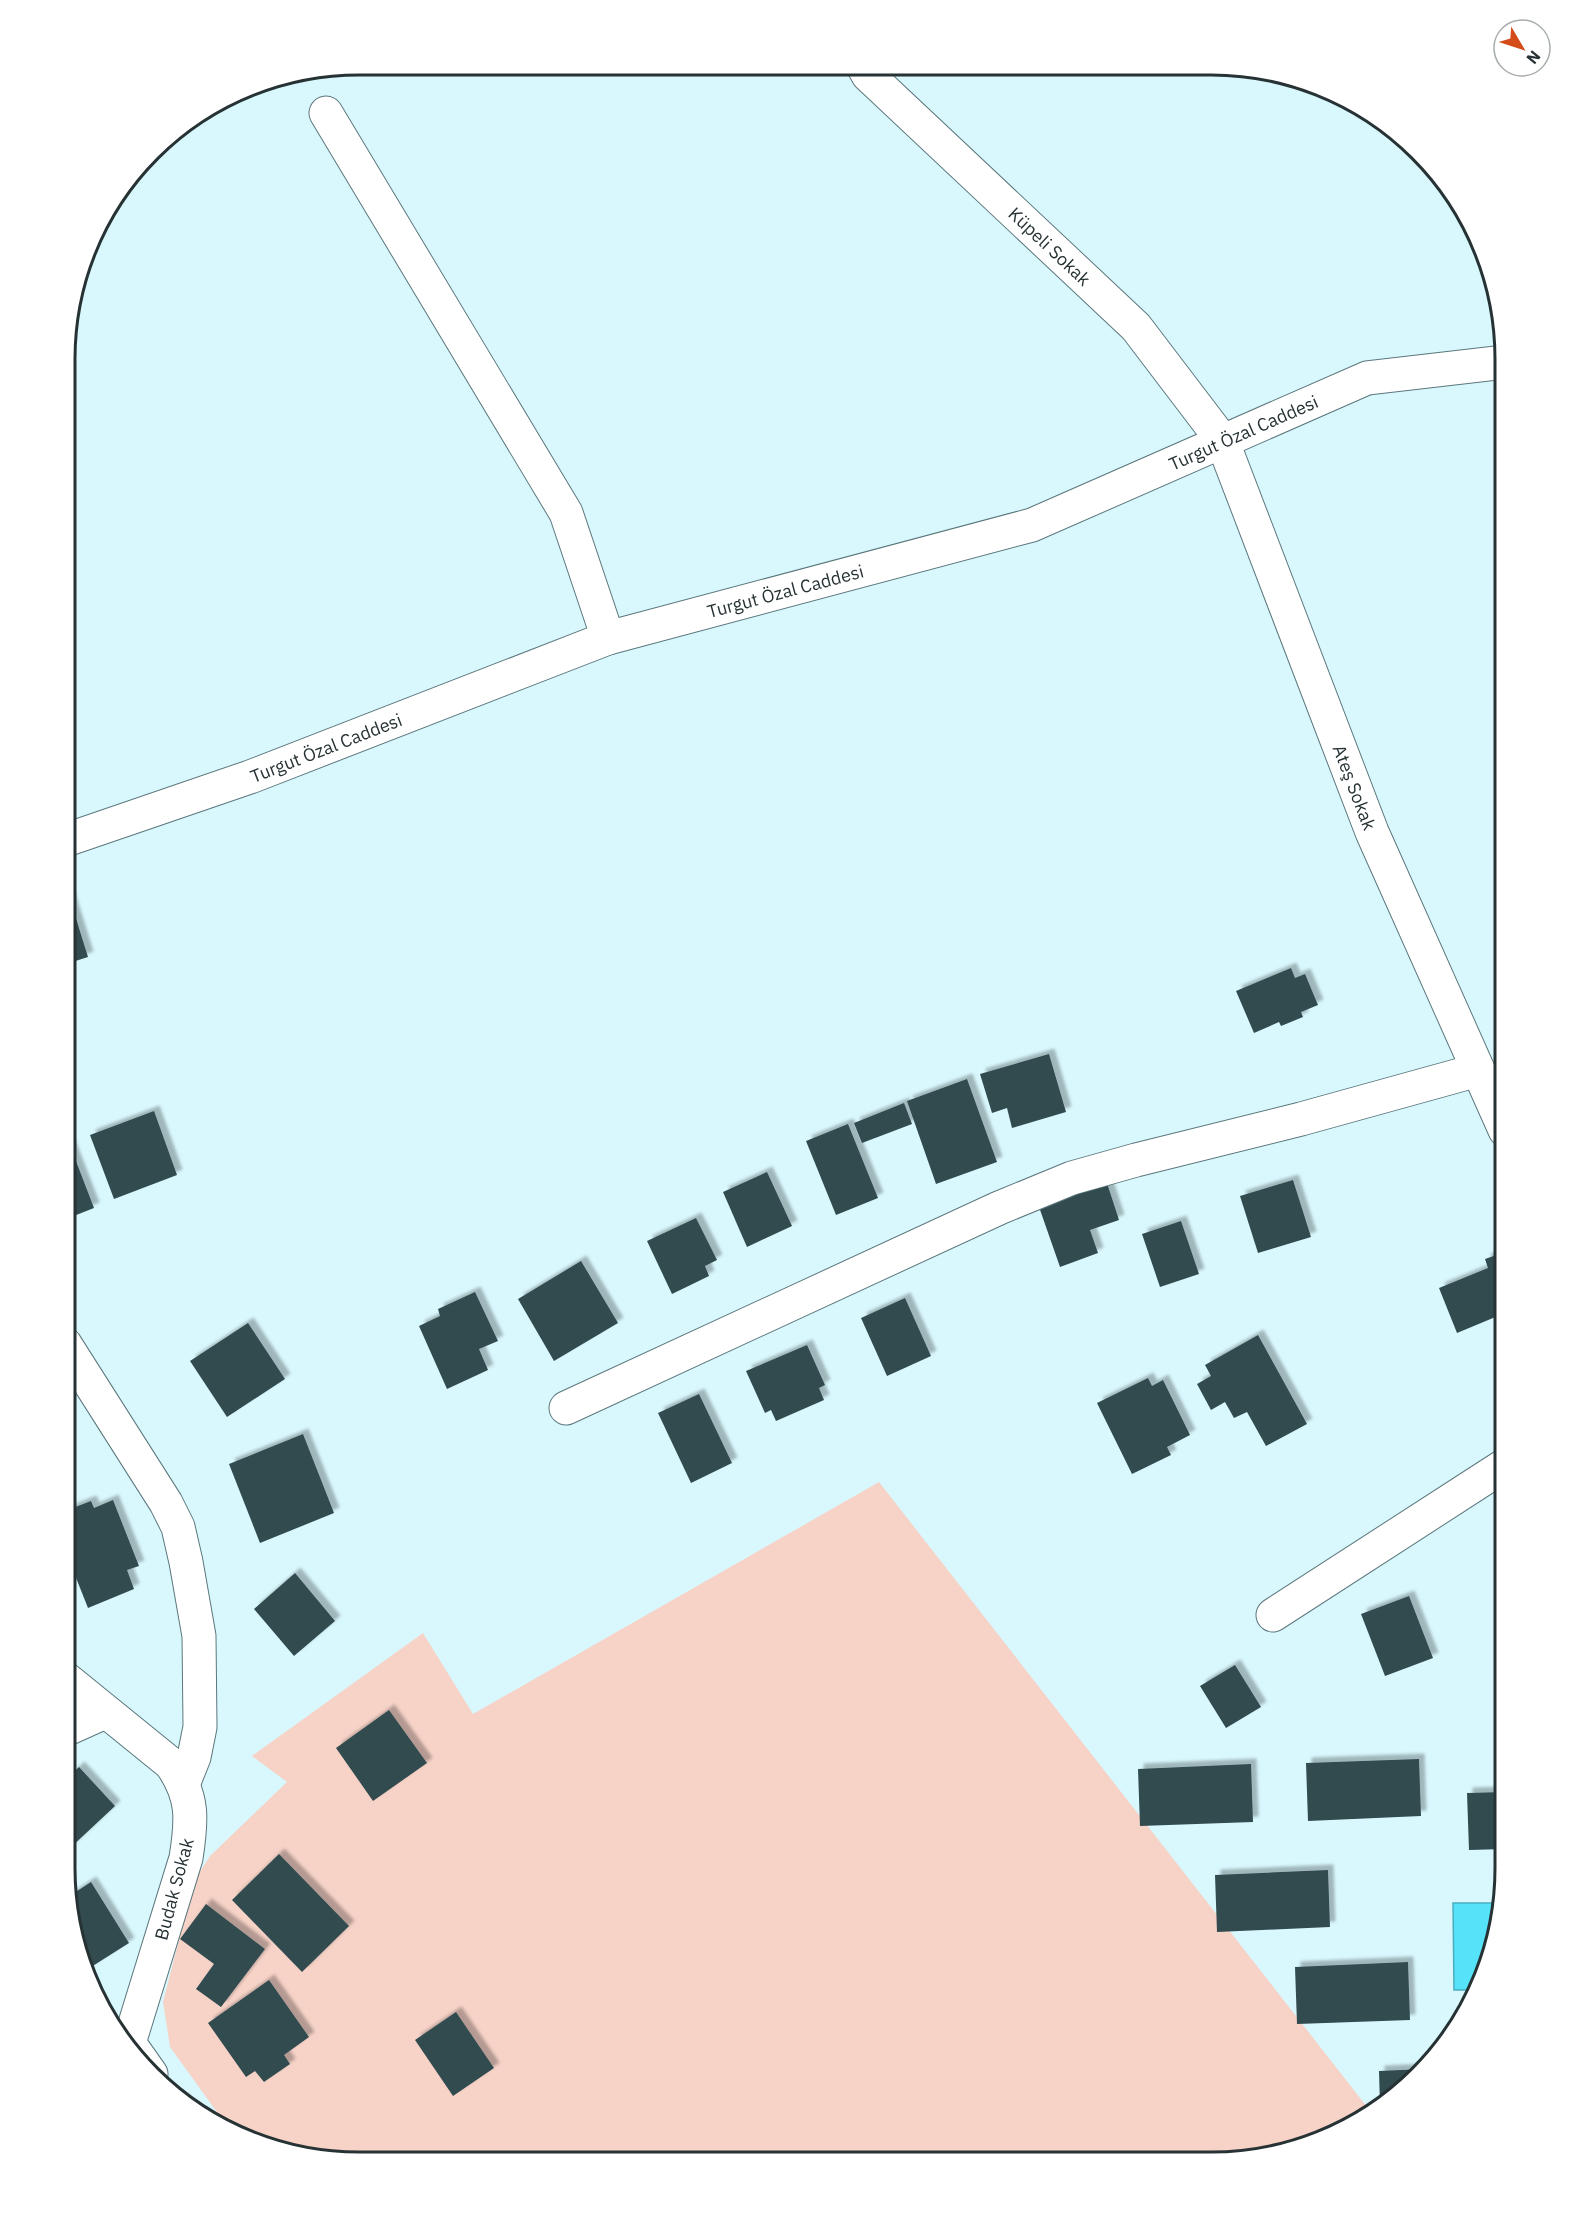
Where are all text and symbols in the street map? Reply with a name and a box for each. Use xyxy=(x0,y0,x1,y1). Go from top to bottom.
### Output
north arrow xyxy=(1492,18,1552,78)
text: N xyxy=(1522,47,1545,68)
street label: Küpeli Sokak xyxy=(1004,202,1096,291)
street label: Turgut Özal Caddesi xyxy=(1165,389,1322,475)
street label: Turgut Özal Caddesi xyxy=(705,559,866,623)
street label: Turgut Özal Caddesi xyxy=(247,708,405,787)
street label: Ateş Sokak xyxy=(1328,741,1382,834)
street label: Budak Sokak xyxy=(149,1835,199,1943)

